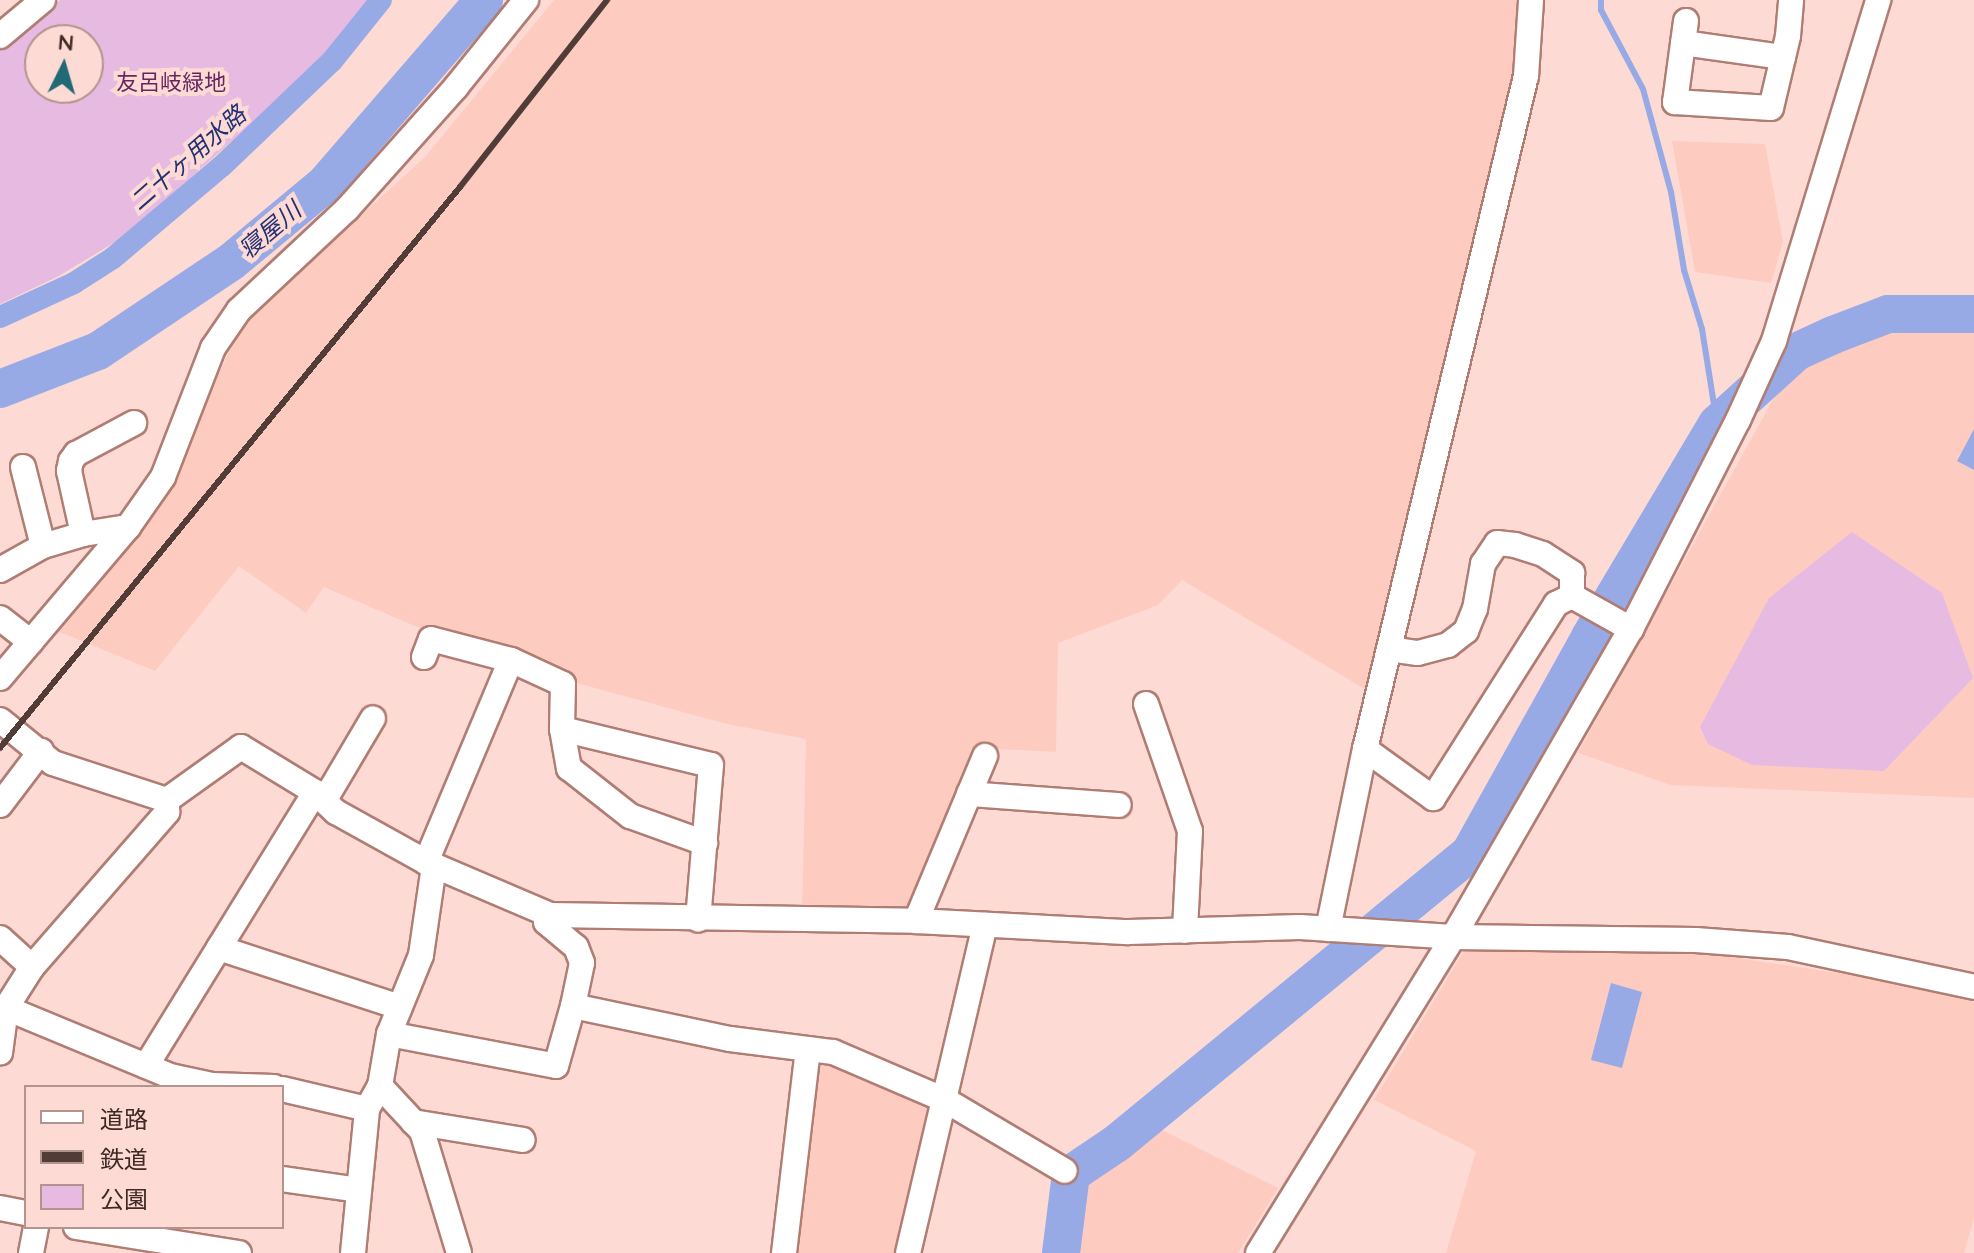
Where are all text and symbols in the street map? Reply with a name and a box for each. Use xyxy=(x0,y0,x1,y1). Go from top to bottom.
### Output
north arrow xyxy=(24,24,104,104)
text: N xyxy=(57,27,75,57)
park label: 友呂岐緑地 xyxy=(116,70,226,96)
water label: 二十ヶ用水路 xyxy=(124,100,252,216)
water label: 寝屋川 xyxy=(233,196,307,264)
legend xyxy=(24,1085,284,1229)
text: 道路 xyxy=(100,1104,148,1134)
text: 鉄道 xyxy=(100,1144,148,1174)
text: 公園 xyxy=(100,1184,148,1214)

